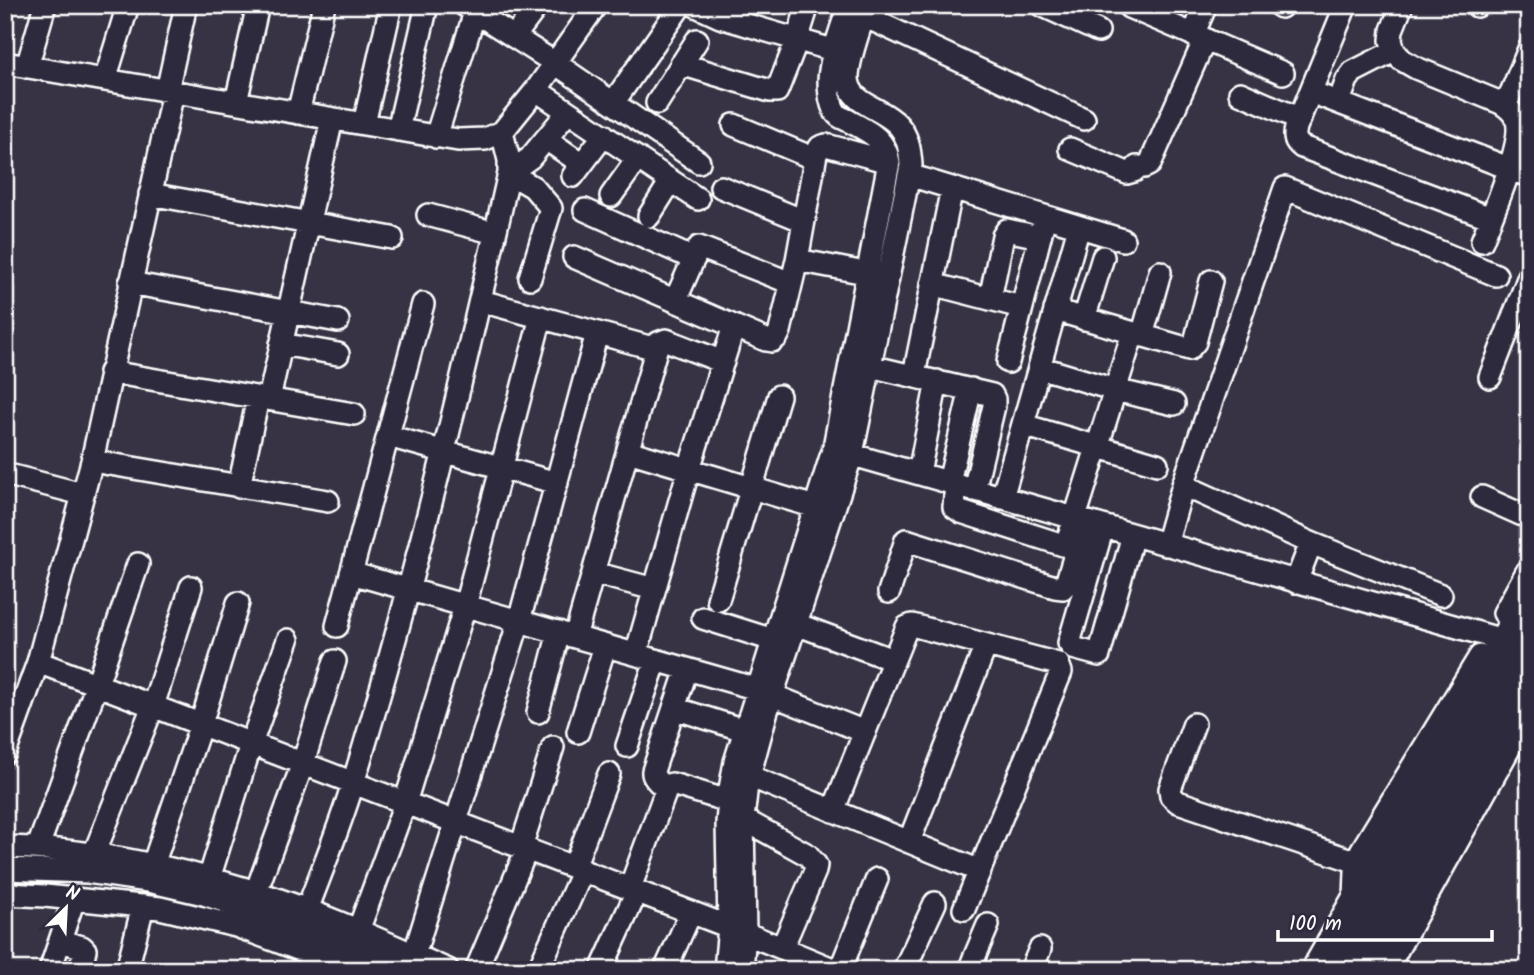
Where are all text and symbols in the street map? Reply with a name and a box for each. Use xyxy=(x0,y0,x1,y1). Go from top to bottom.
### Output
north arrow xyxy=(32,874,102,944)
text: N xyxy=(61,878,84,910)
scale bar xyxy=(1278,898,1492,942)
text: 100 m xyxy=(1289,908,1342,941)

